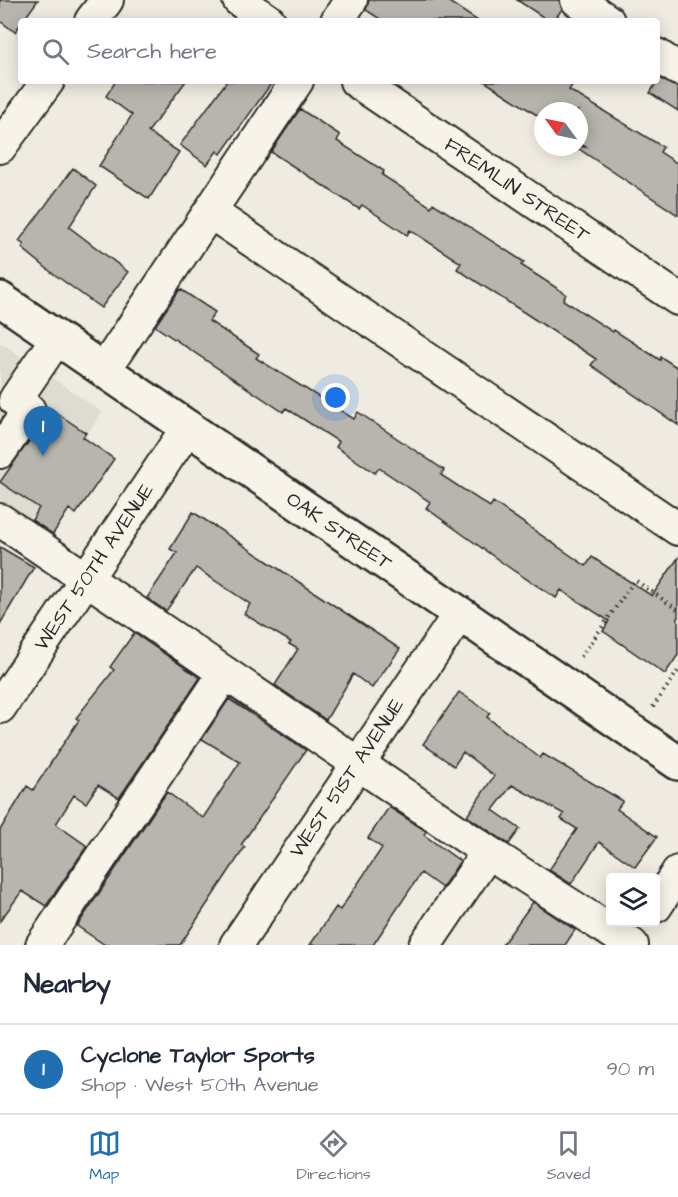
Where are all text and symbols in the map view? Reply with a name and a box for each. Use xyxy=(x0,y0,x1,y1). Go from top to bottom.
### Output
search box xyxy=(18,18,660,84)
icon: search xyxy=(39,35,72,68)
text: Search here xyxy=(87,36,217,67)
north arrow xyxy=(534,102,588,156)
street label: FREMLIN STREET xyxy=(439,131,596,249)
your location xyxy=(321,383,350,412)
pin: 1 xyxy=(24,406,63,456)
street label: WEST 50TH AVENUE xyxy=(28,478,161,656)
street label: OAK STREET xyxy=(281,485,398,577)
street label: WEST 51ST AVENUE xyxy=(283,693,411,863)
map controls xyxy=(606,873,660,927)
button: layers xyxy=(606,873,660,927)
text: Nearby xyxy=(24,966,111,1002)
text: Cyclone Taylor Sports xyxy=(81,1040,315,1071)
text: 1 xyxy=(42,1055,45,1083)
text: 90 m xyxy=(606,1055,654,1083)
text: Shop · West 50th Avenue xyxy=(81,1071,318,1099)
tab: Map xyxy=(88,1127,121,1185)
tab: Directions xyxy=(297,1127,371,1185)
tab: Saved xyxy=(547,1127,590,1185)

